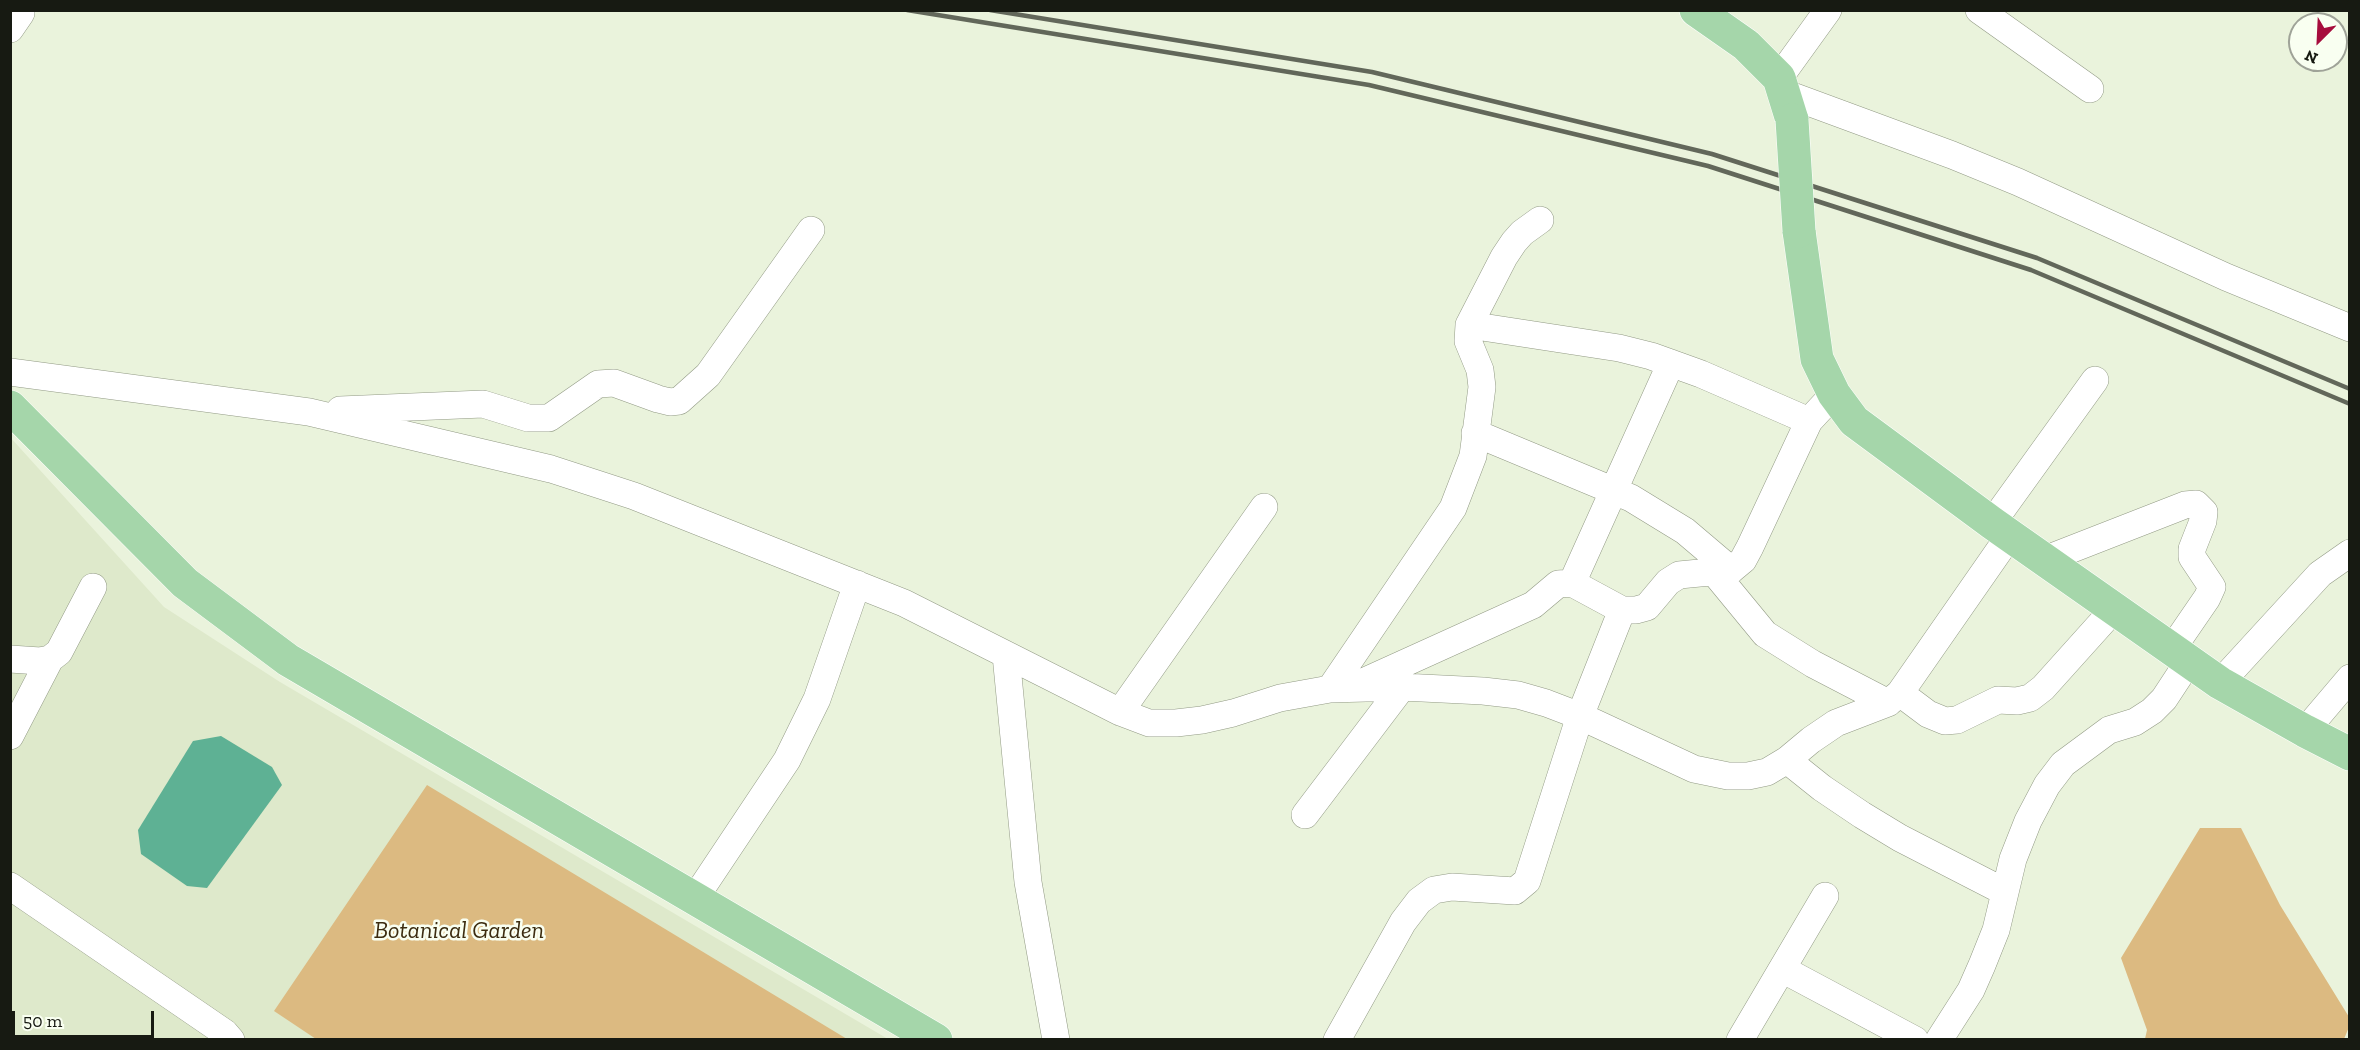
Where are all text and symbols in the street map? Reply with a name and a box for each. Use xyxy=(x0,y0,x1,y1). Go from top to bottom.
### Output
north arrow xyxy=(2288,12,2348,72)
text: N xyxy=(2302,46,2321,68)
park label: Botanical Garden xyxy=(374,917,544,945)
scale bar xyxy=(15,999,158,1037)
text: 50 m xyxy=(23,1010,62,1032)

